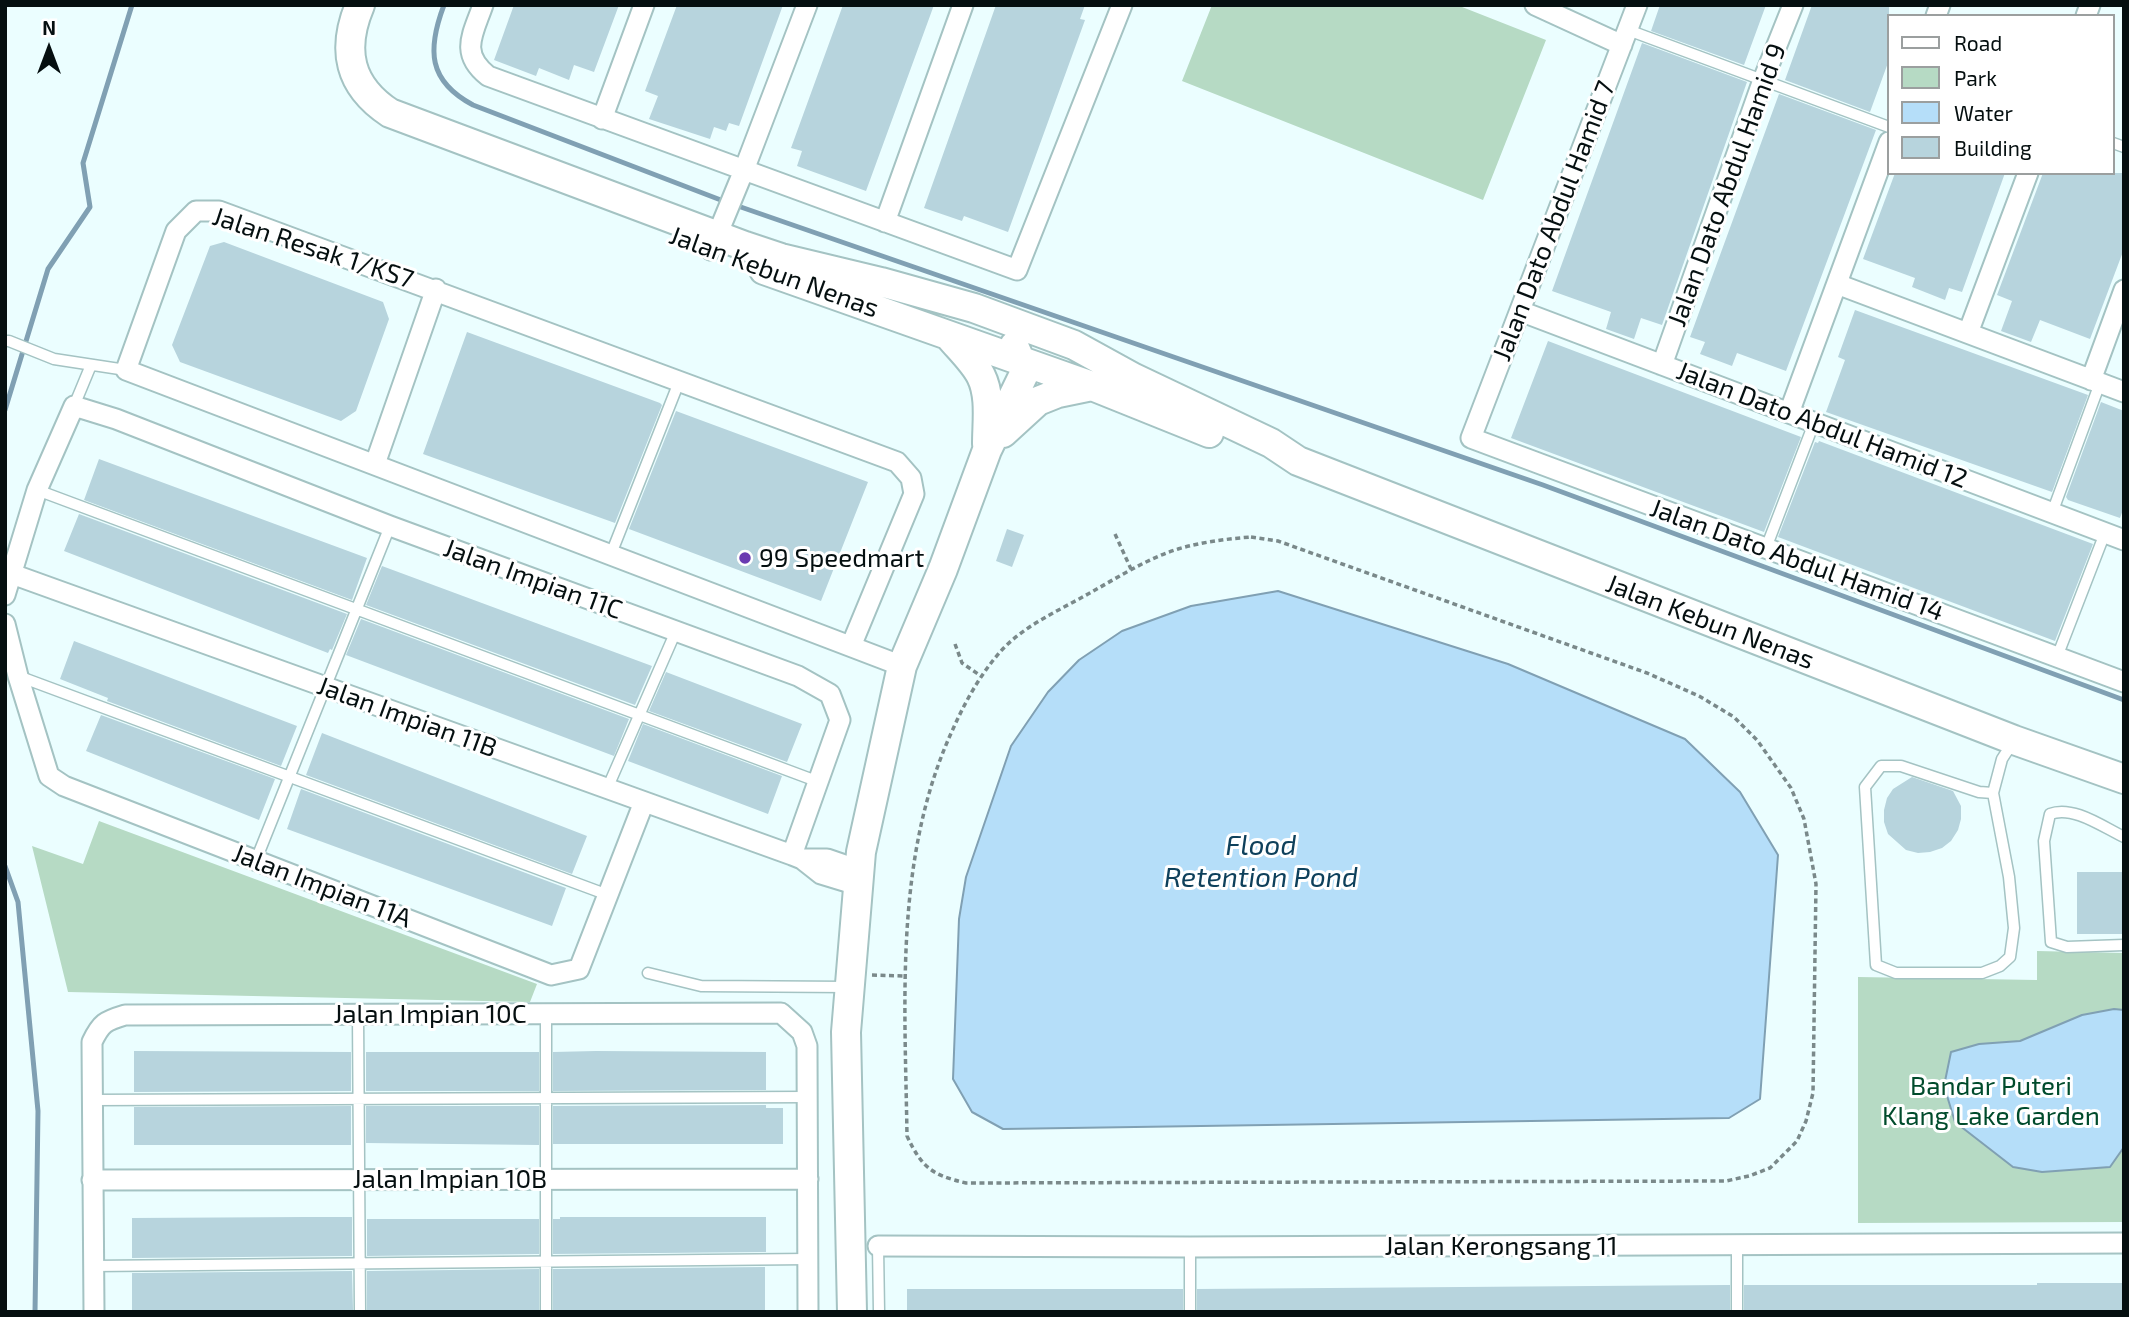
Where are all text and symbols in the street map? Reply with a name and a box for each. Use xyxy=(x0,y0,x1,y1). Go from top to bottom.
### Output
north arrow xyxy=(14,14,84,84)
legend xyxy=(1888,14,2115,175)
text: N xyxy=(42,16,56,39)
text: Road xyxy=(1954,30,2002,55)
street label: Jalan Dato Abdul Hamid 9 xyxy=(1661,39,1793,331)
text: Park xyxy=(1954,65,1997,90)
street label: Jalan Dato Abdul Hamid 7 xyxy=(1486,77,1622,365)
text: Water xyxy=(1954,100,2013,125)
text: Building xyxy=(1954,135,2032,160)
street label: Jalan Resak 1/KS7 xyxy=(209,201,417,295)
street label: Jalan Kebun Nenas xyxy=(665,220,883,324)
street label: Jalan Dato Abdul Hamid 12 xyxy=(1672,355,1972,495)
street label: Jalan Dato Abdul Hamid 14 xyxy=(1646,492,1948,628)
street label: Jalan Impian 11C xyxy=(439,532,627,626)
place label: 99 Speedmart xyxy=(759,542,924,574)
marker: 99 Speedmart xyxy=(737,550,753,566)
street label: Jalan Kebun Nenas xyxy=(1602,568,1818,676)
street label: Jalan Impian 11B xyxy=(313,670,501,764)
water label: Flood Retention Pond xyxy=(1164,829,1358,895)
street label: Jalan Impian 11A xyxy=(228,838,416,934)
street label: Jalan Impian 10C xyxy=(333,998,527,1030)
park label: Bandar Puteri Klang Lake Garden xyxy=(1882,1070,2100,1132)
street label: Jalan Impian 10B xyxy=(353,1163,547,1195)
street label: Jalan Kerongsang 11 xyxy=(1384,1230,1618,1262)

